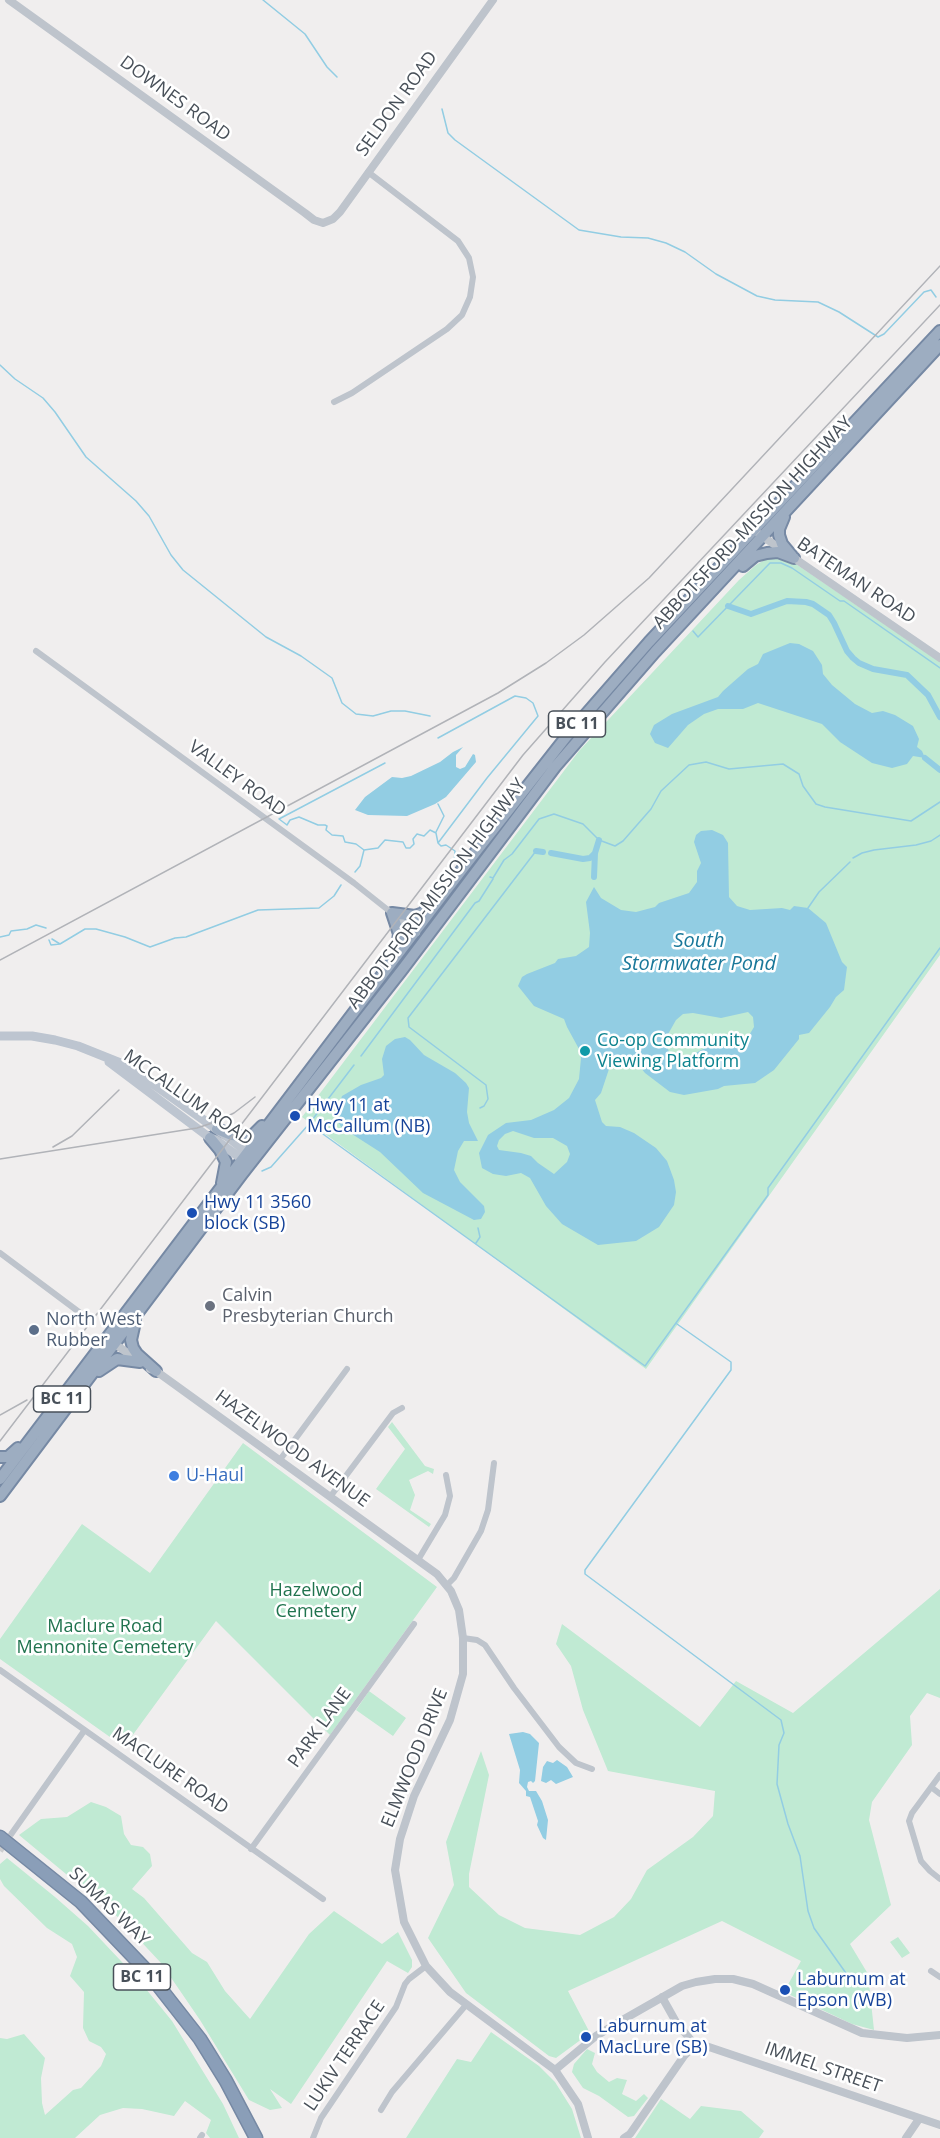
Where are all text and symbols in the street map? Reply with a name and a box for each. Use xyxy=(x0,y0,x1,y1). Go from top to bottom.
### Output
street label: SELDON ROAD xyxy=(352,47,442,161)
street label: DOWNES ROAD xyxy=(116,52,234,146)
street label: ABBOTSFORD-MISSION HIGHWAY xyxy=(649,412,857,634)
street label: BATEMAN ROAD xyxy=(793,533,919,629)
road number: BC 11 xyxy=(548,711,606,737)
street label: VALLEY ROAD xyxy=(184,736,290,822)
street label: ABBOTSFORD-MISSION HIGHWAY xyxy=(343,775,531,1013)
water label: South Stormwater Pond xyxy=(622,929,776,976)
place label: Co-op Community Viewing Platform xyxy=(597,1030,749,1072)
marker: Co-op Community Viewing Platform xyxy=(578,1044,592,1058)
street label: MCCALLUM ROAD xyxy=(119,1045,257,1151)
place label: Hwy 11 at McCallum (NB) xyxy=(307,1095,430,1138)
marker: Hwy 11 at McCallum (NB) xyxy=(288,1109,302,1123)
place label: Hwy 11 3560 block (SB) xyxy=(204,1192,311,1234)
marker: Hwy 11 3560 block (SB) xyxy=(185,1206,199,1220)
place label: Calvin Presbyterian Church xyxy=(222,1285,393,1328)
marker: Calvin Presbyterian Church xyxy=(203,1299,217,1313)
place label: North West Rubber xyxy=(46,1309,142,1352)
marker: North West Rubber xyxy=(27,1323,41,1337)
road number: BC 11 xyxy=(34,1386,90,1412)
street label: HAZELWOOD AVENUE xyxy=(211,1386,373,1512)
place label: U-Haul xyxy=(186,1465,244,1487)
marker: U-Haul xyxy=(167,1469,181,1483)
park label: Hazelwood Cemetery xyxy=(270,1580,362,1622)
park label: Maclure Road Mennonite Cemetery xyxy=(16,1616,194,1658)
street label: PARK LANE xyxy=(284,1684,356,1772)
street label: ELMWOOD DRIVE xyxy=(377,1685,453,1831)
street label: MACLURE ROAD xyxy=(108,1723,232,1819)
street label: SUMAS WAY xyxy=(64,1863,154,1951)
road number: BC 11 xyxy=(114,1964,170,1990)
place label: Laburnum at Epson (WB) xyxy=(797,1969,906,2012)
marker: Laburnum at Epson (WB) xyxy=(778,1983,792,1997)
street label: LUKIV TERRACE xyxy=(300,1997,390,2115)
place label: Laburnum at MacLure (SB) xyxy=(598,2016,708,2058)
marker: Laburnum at MacLure (SB) xyxy=(579,2030,593,2044)
street label: IMMEL STREET xyxy=(762,2038,884,2098)

